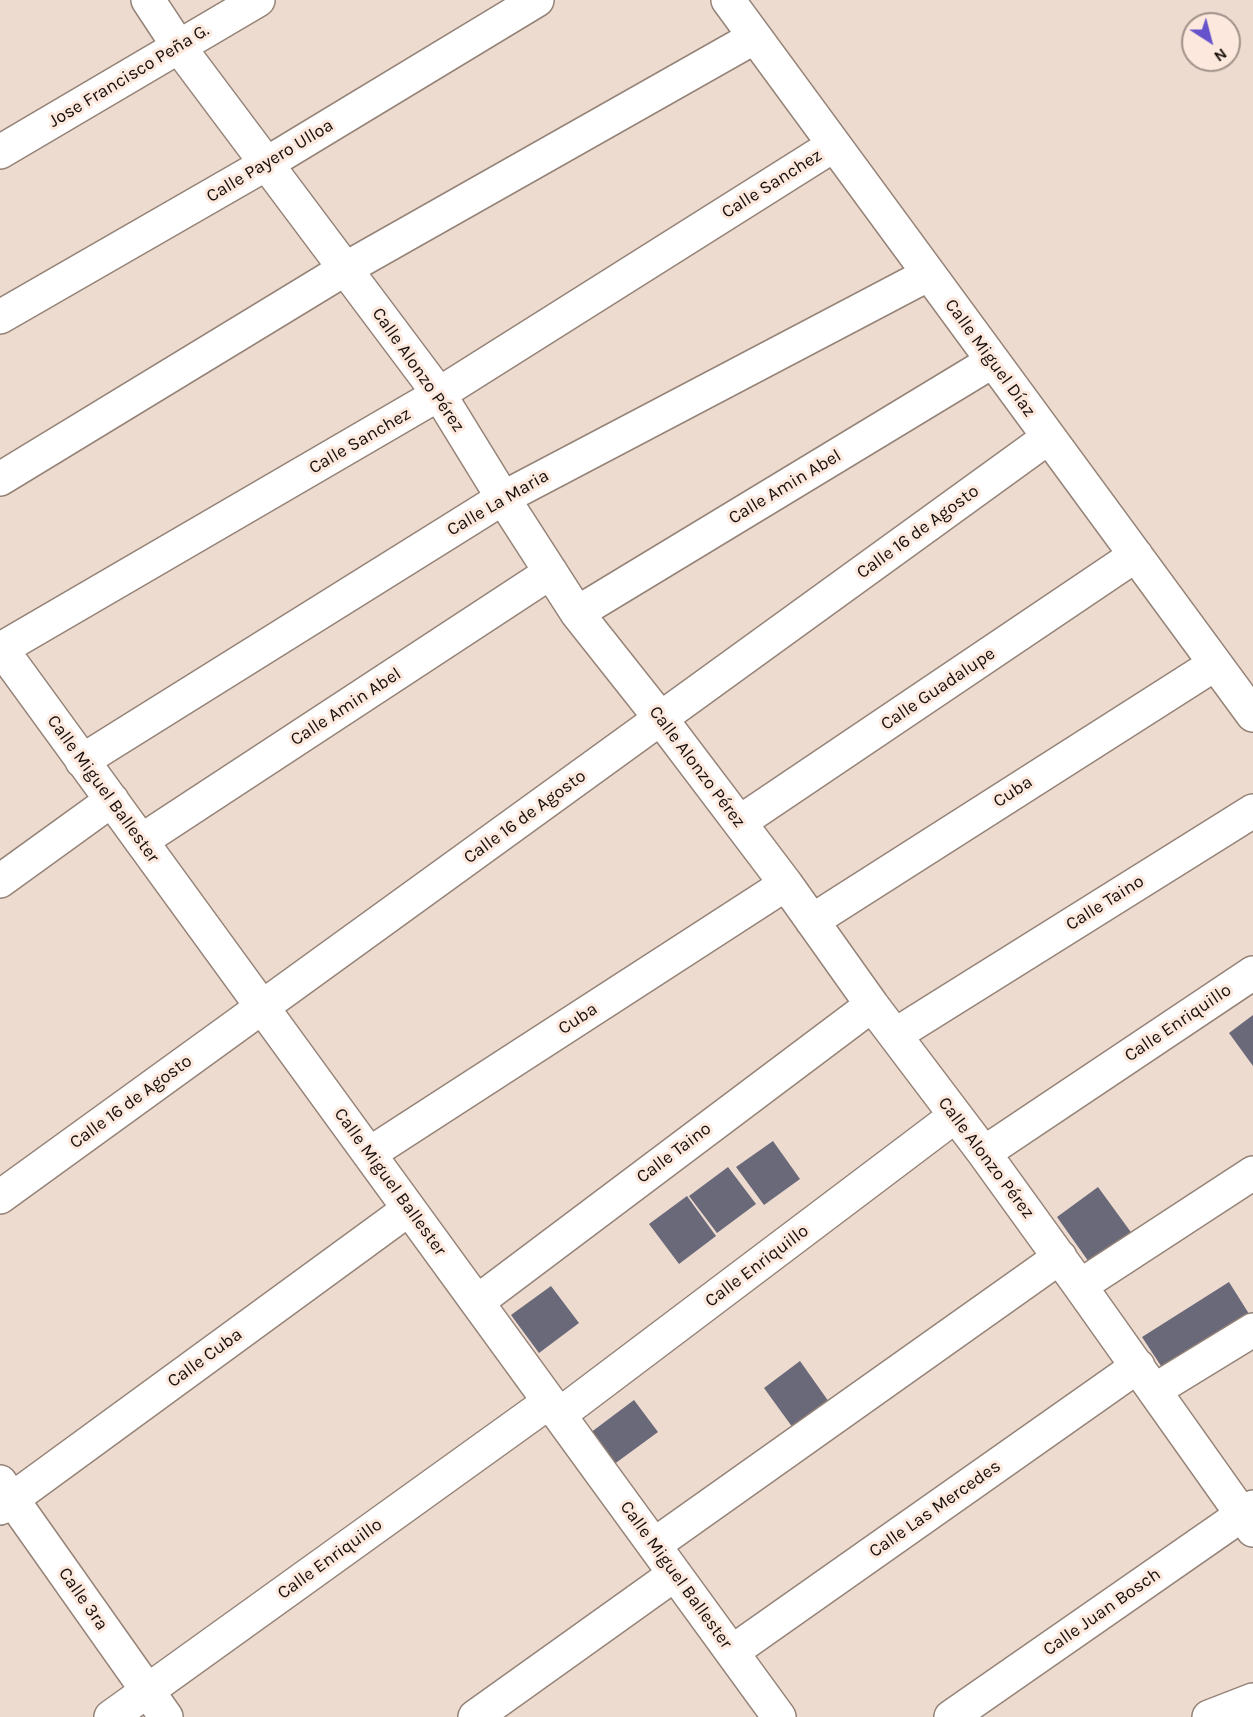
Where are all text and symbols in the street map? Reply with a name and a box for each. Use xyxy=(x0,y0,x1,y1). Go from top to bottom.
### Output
north arrow xyxy=(1181,12,1241,72)
street label: Jose Francisco Peña G. xyxy=(45,20,213,132)
text: N xyxy=(1210,44,1231,66)
street label: Calle Payero Ulloa xyxy=(203,115,337,207)
street label: Calle Sanchez xyxy=(718,145,826,223)
street label: Calle Miguel Díaz xyxy=(940,295,1040,421)
street label: Calle Alonzo Pérez xyxy=(367,304,469,436)
street label: Calle Sanchez xyxy=(305,403,415,479)
street label: Calle Amin Abel xyxy=(725,445,845,529)
street label: Calle La Maria xyxy=(443,465,553,541)
street label: Calle 16 de Agosto xyxy=(853,480,983,584)
street label: Calle Guadalupe xyxy=(877,643,999,735)
street label: Calle Amin Abel xyxy=(287,663,405,751)
street label: Calle Alonzo Pérez xyxy=(644,702,750,832)
street label: Calle Miguel Ballester xyxy=(42,711,164,867)
street label: Calle 16 de Agosto xyxy=(460,765,590,869)
street label: Cuba xyxy=(989,771,1037,813)
street label: Calle Taino xyxy=(1062,871,1148,935)
street label: Calle Enriquillo xyxy=(1121,979,1235,1067)
street label: Cuba xyxy=(554,998,602,1040)
street label: Calle 16 de Agosto xyxy=(66,1050,196,1154)
street label: Calle Alonzo Pérez xyxy=(933,1093,1039,1223)
street label: Calle Miguel Ballester xyxy=(329,1104,451,1260)
street label: Calle Taino xyxy=(632,1118,716,1188)
street label: Calle Enriquillo xyxy=(701,1220,813,1312)
street label: Calle Cuba xyxy=(163,1324,247,1392)
street label: Calle Las Mercedes xyxy=(865,1456,1005,1562)
street label: Calle Miguel Ballester xyxy=(615,1497,737,1653)
street label: Calle Enriquillo xyxy=(273,1514,387,1604)
street label: Calle 3ra xyxy=(54,1563,112,1635)
street label: Calle Juan Bosch xyxy=(1039,1563,1165,1661)

